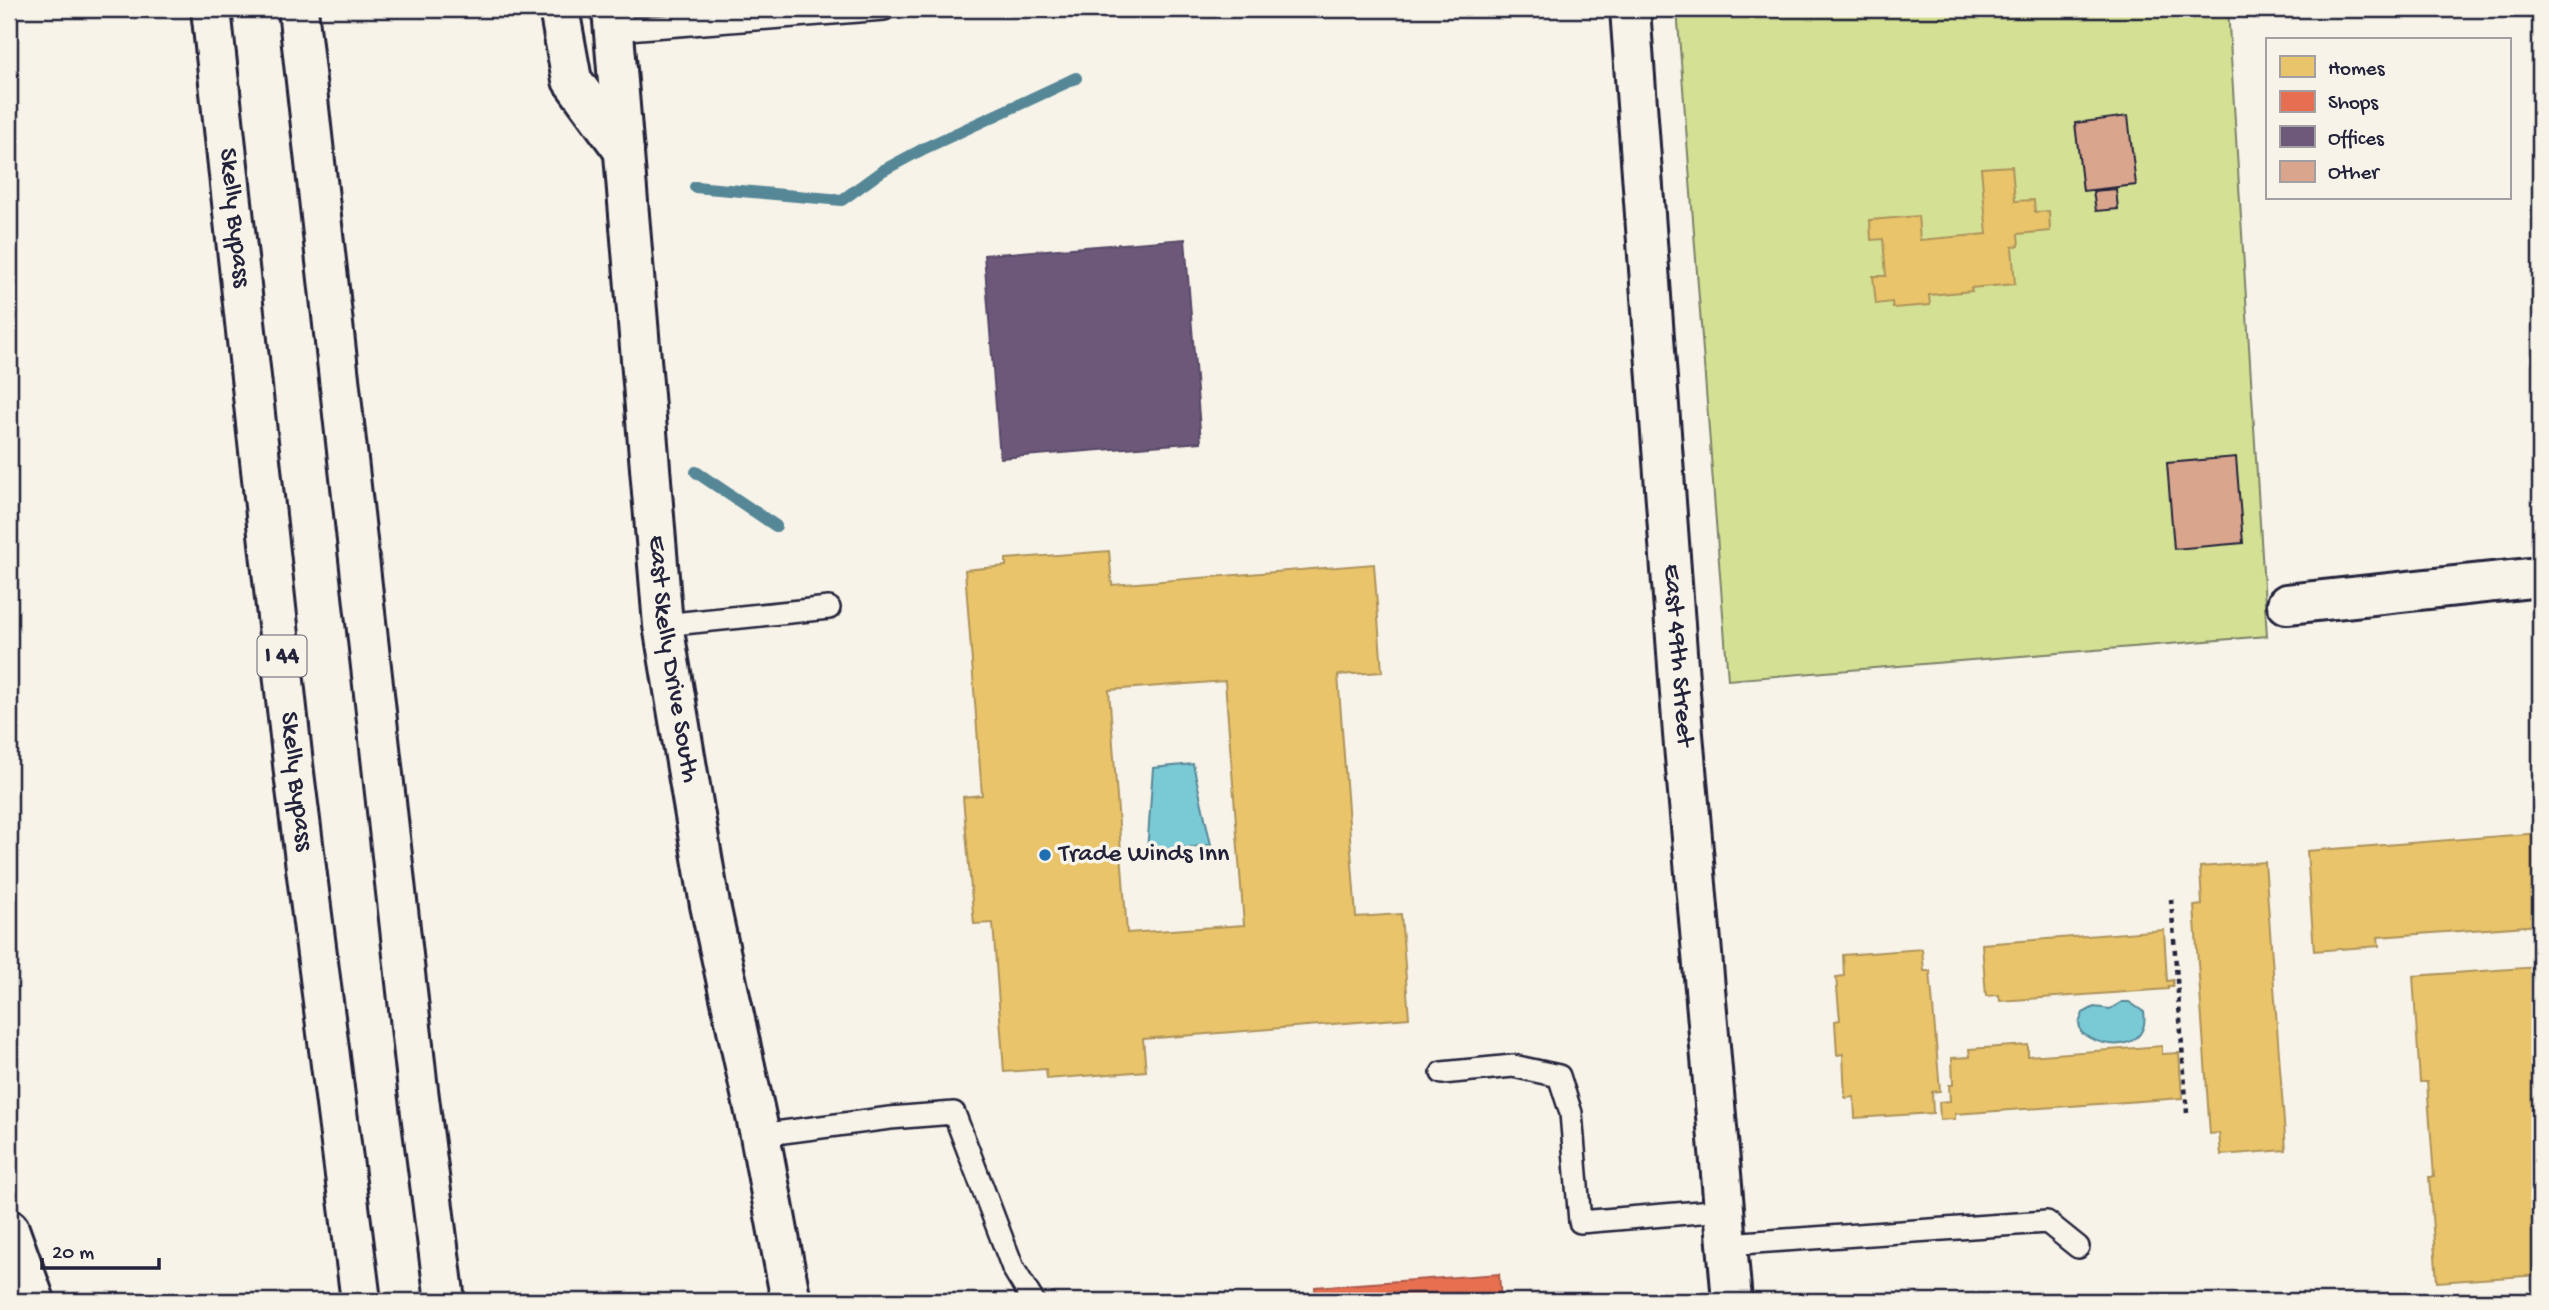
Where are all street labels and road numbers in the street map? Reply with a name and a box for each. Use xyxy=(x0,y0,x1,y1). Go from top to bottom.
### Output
street label: Skelly Bypass xyxy=(211,147,257,290)
street label: East Skelly Drive South xyxy=(640,534,705,785)
street label: East 49th Street xyxy=(1655,563,1700,750)
road number: I 44 xyxy=(258,636,306,676)
street label: Skelly Bypass xyxy=(272,710,319,854)

